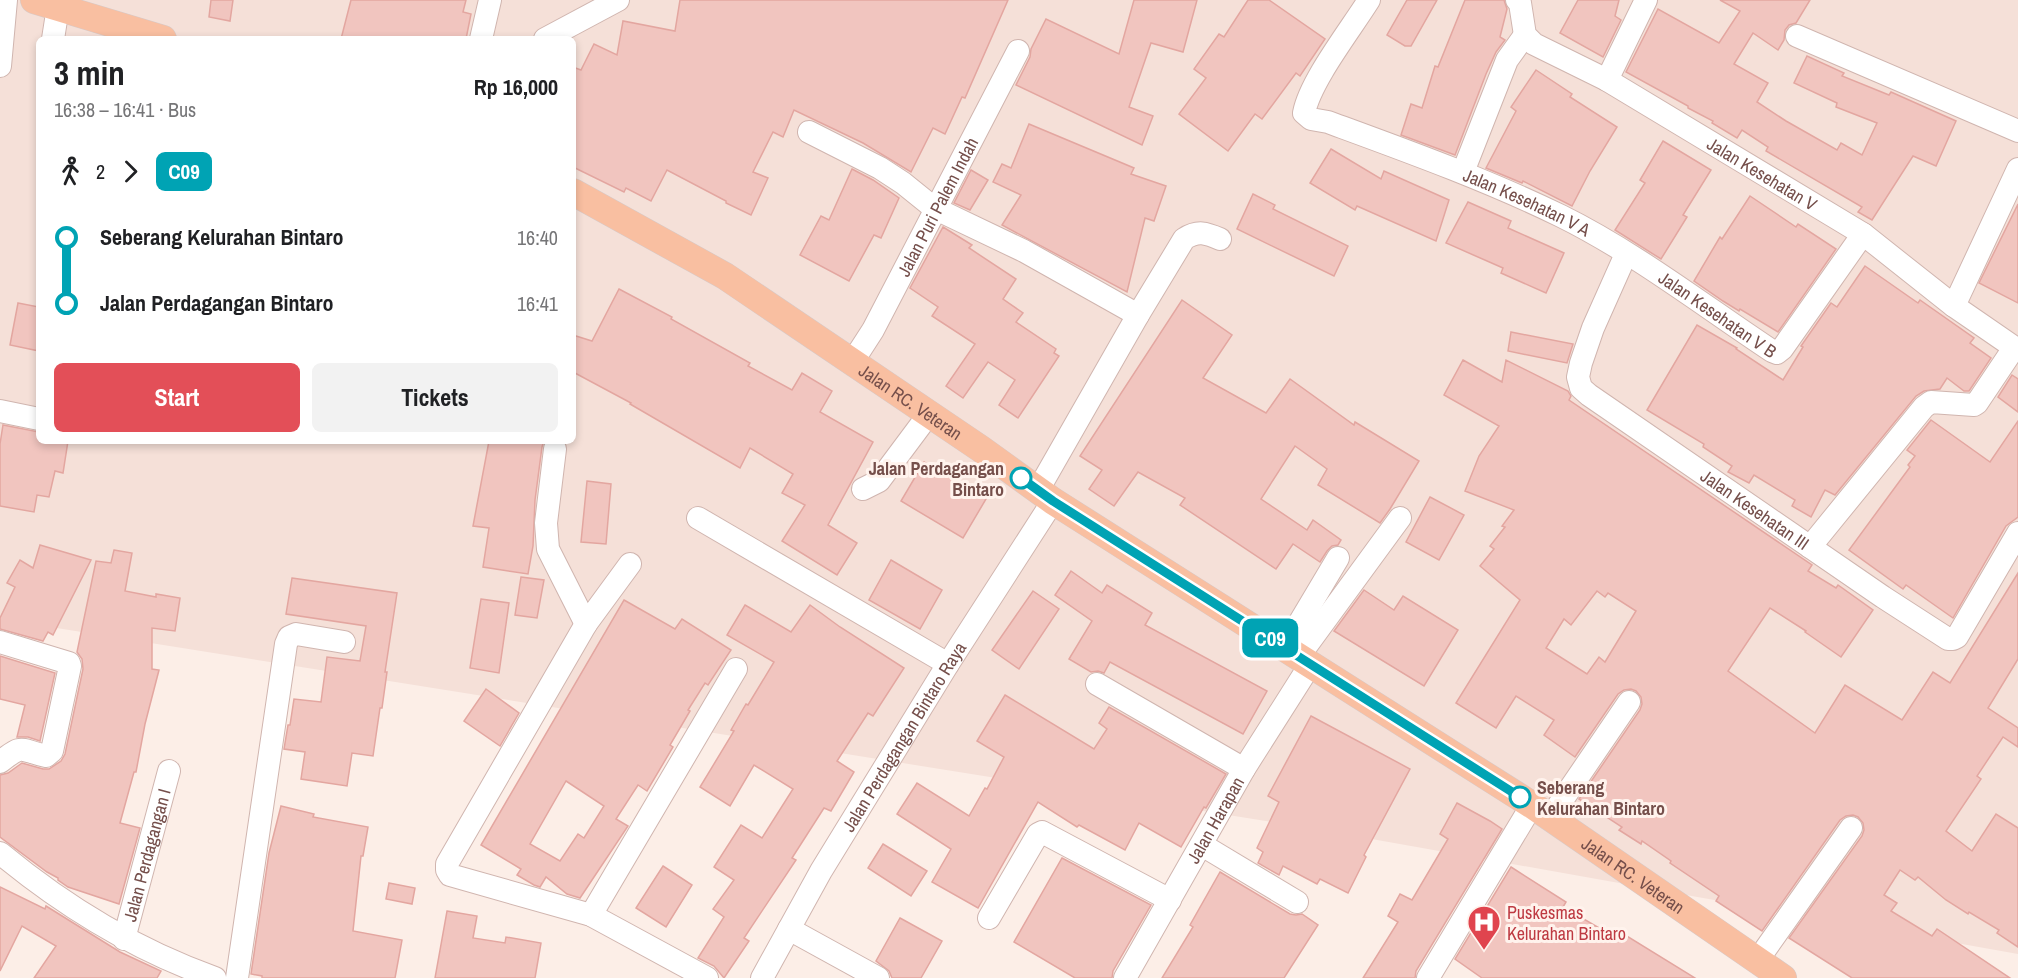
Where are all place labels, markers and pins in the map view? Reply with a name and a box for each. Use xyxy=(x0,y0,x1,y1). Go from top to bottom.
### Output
place label: Jalan Perdagangan Bintaro xyxy=(869,456,1004,502)
marker: Jalan Perdagangan Bintaro xyxy=(1010,467,1032,489)
place label: Seberang Kelurahan Bintaro xyxy=(1537,775,1665,821)
marker: Seberang Kelurahan Bintaro xyxy=(1509,786,1531,808)
place label: Puskesmas Kelurahan Bintaro xyxy=(1507,900,1626,946)
hospital icon: Puskesmas Kelurahan Bintaro xyxy=(1466,904,1502,951)

